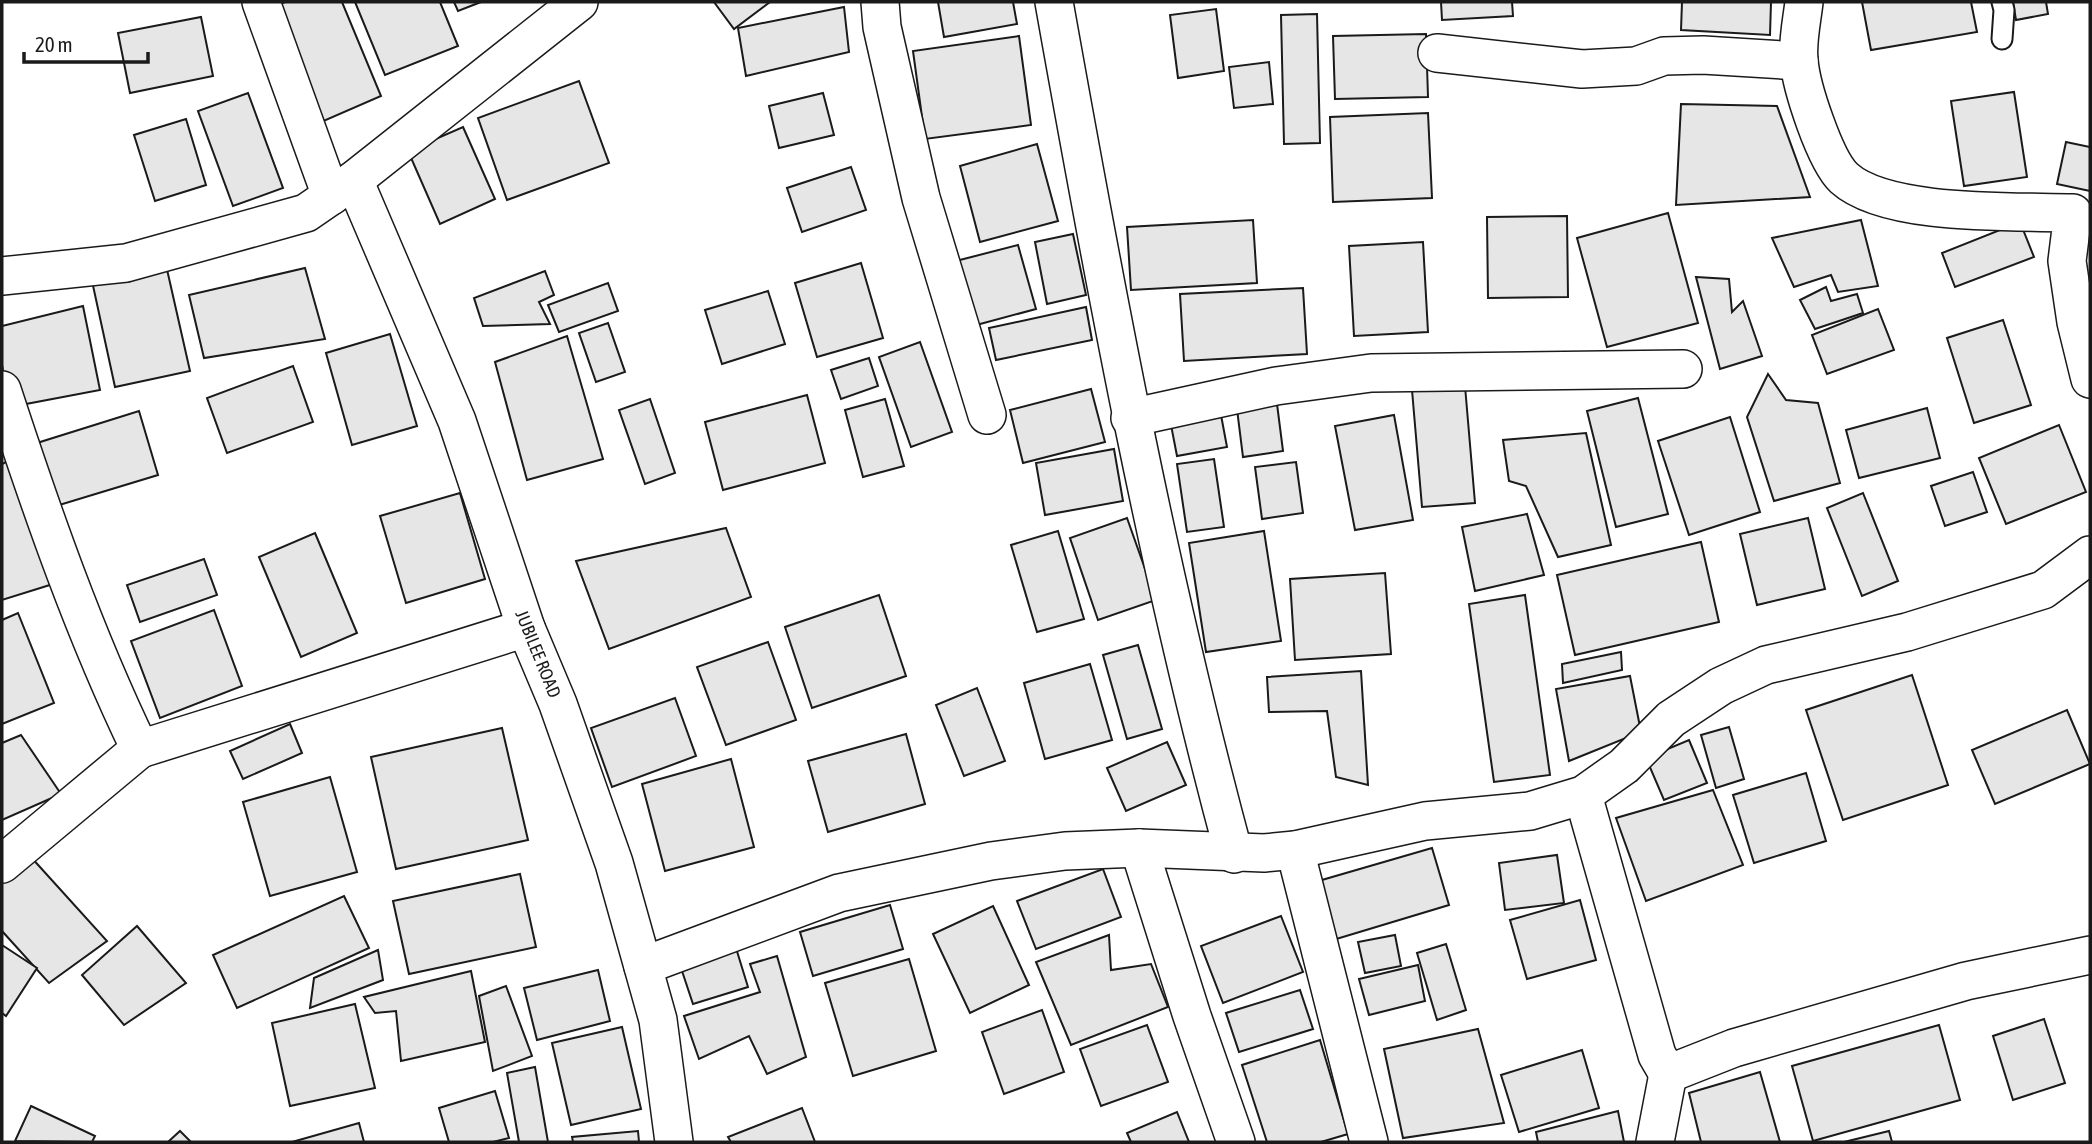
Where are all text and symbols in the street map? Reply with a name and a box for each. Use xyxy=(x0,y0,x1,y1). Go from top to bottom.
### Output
scale bar xyxy=(24,21,149,65)
text: 20 m xyxy=(35,32,73,56)
street label: JUBILEE ROAD xyxy=(511,607,566,701)

